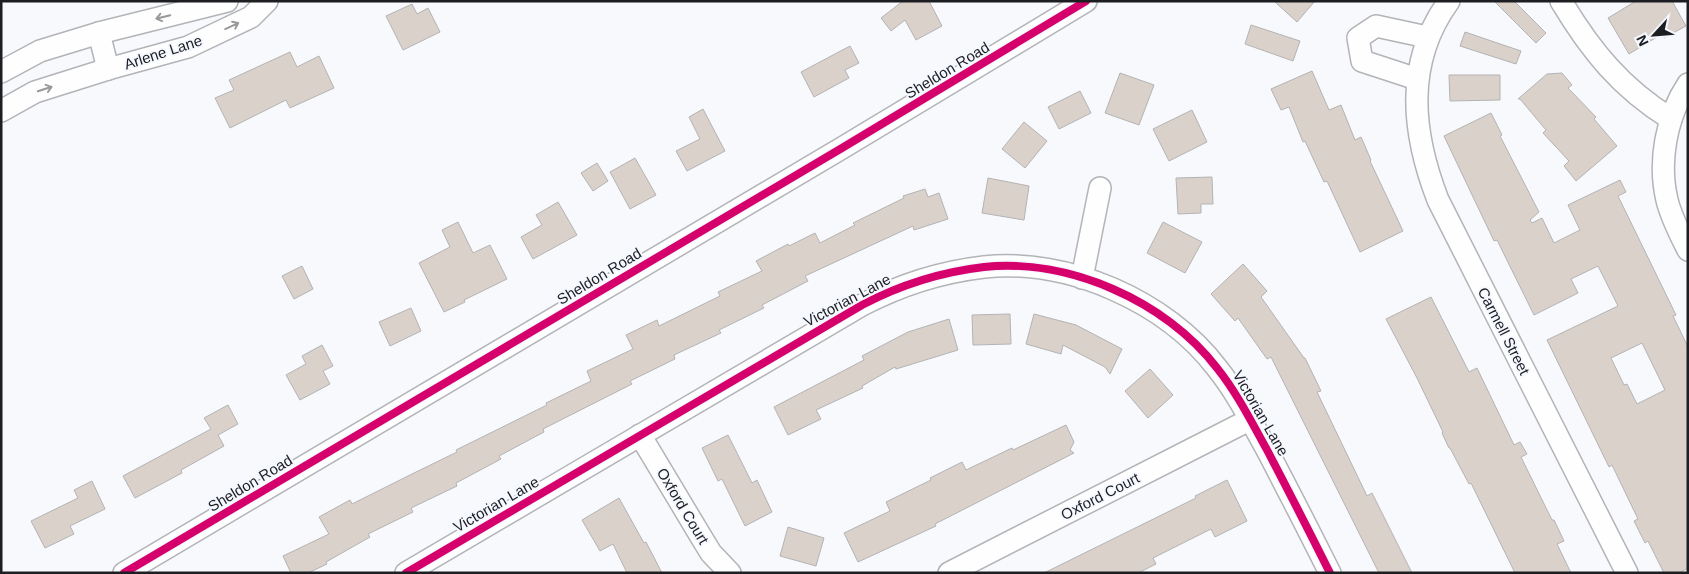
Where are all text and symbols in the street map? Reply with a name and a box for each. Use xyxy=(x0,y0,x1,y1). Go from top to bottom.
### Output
north arrow xyxy=(1629,10,1679,60)
one-way arrow xyxy=(155,13,171,22)
one-way arrow xyxy=(224,21,239,31)
street label: Arlene Lane xyxy=(122,31,204,73)
text: N xyxy=(1633,33,1652,49)
street label: Sheldon Road xyxy=(902,38,992,102)
one-way arrow xyxy=(37,84,52,93)
street label: Sheldon Road xyxy=(554,244,644,308)
street label: Victorian Lane xyxy=(801,270,893,330)
street label: Carmell Street xyxy=(1475,284,1534,378)
street label: Victorian Lane xyxy=(1230,367,1292,459)
street label: Sheldon Road xyxy=(205,451,295,515)
street label: Oxford Court xyxy=(654,465,713,548)
street label: Oxford Court xyxy=(1058,469,1143,523)
street label: Victorian Lane xyxy=(450,473,542,535)

